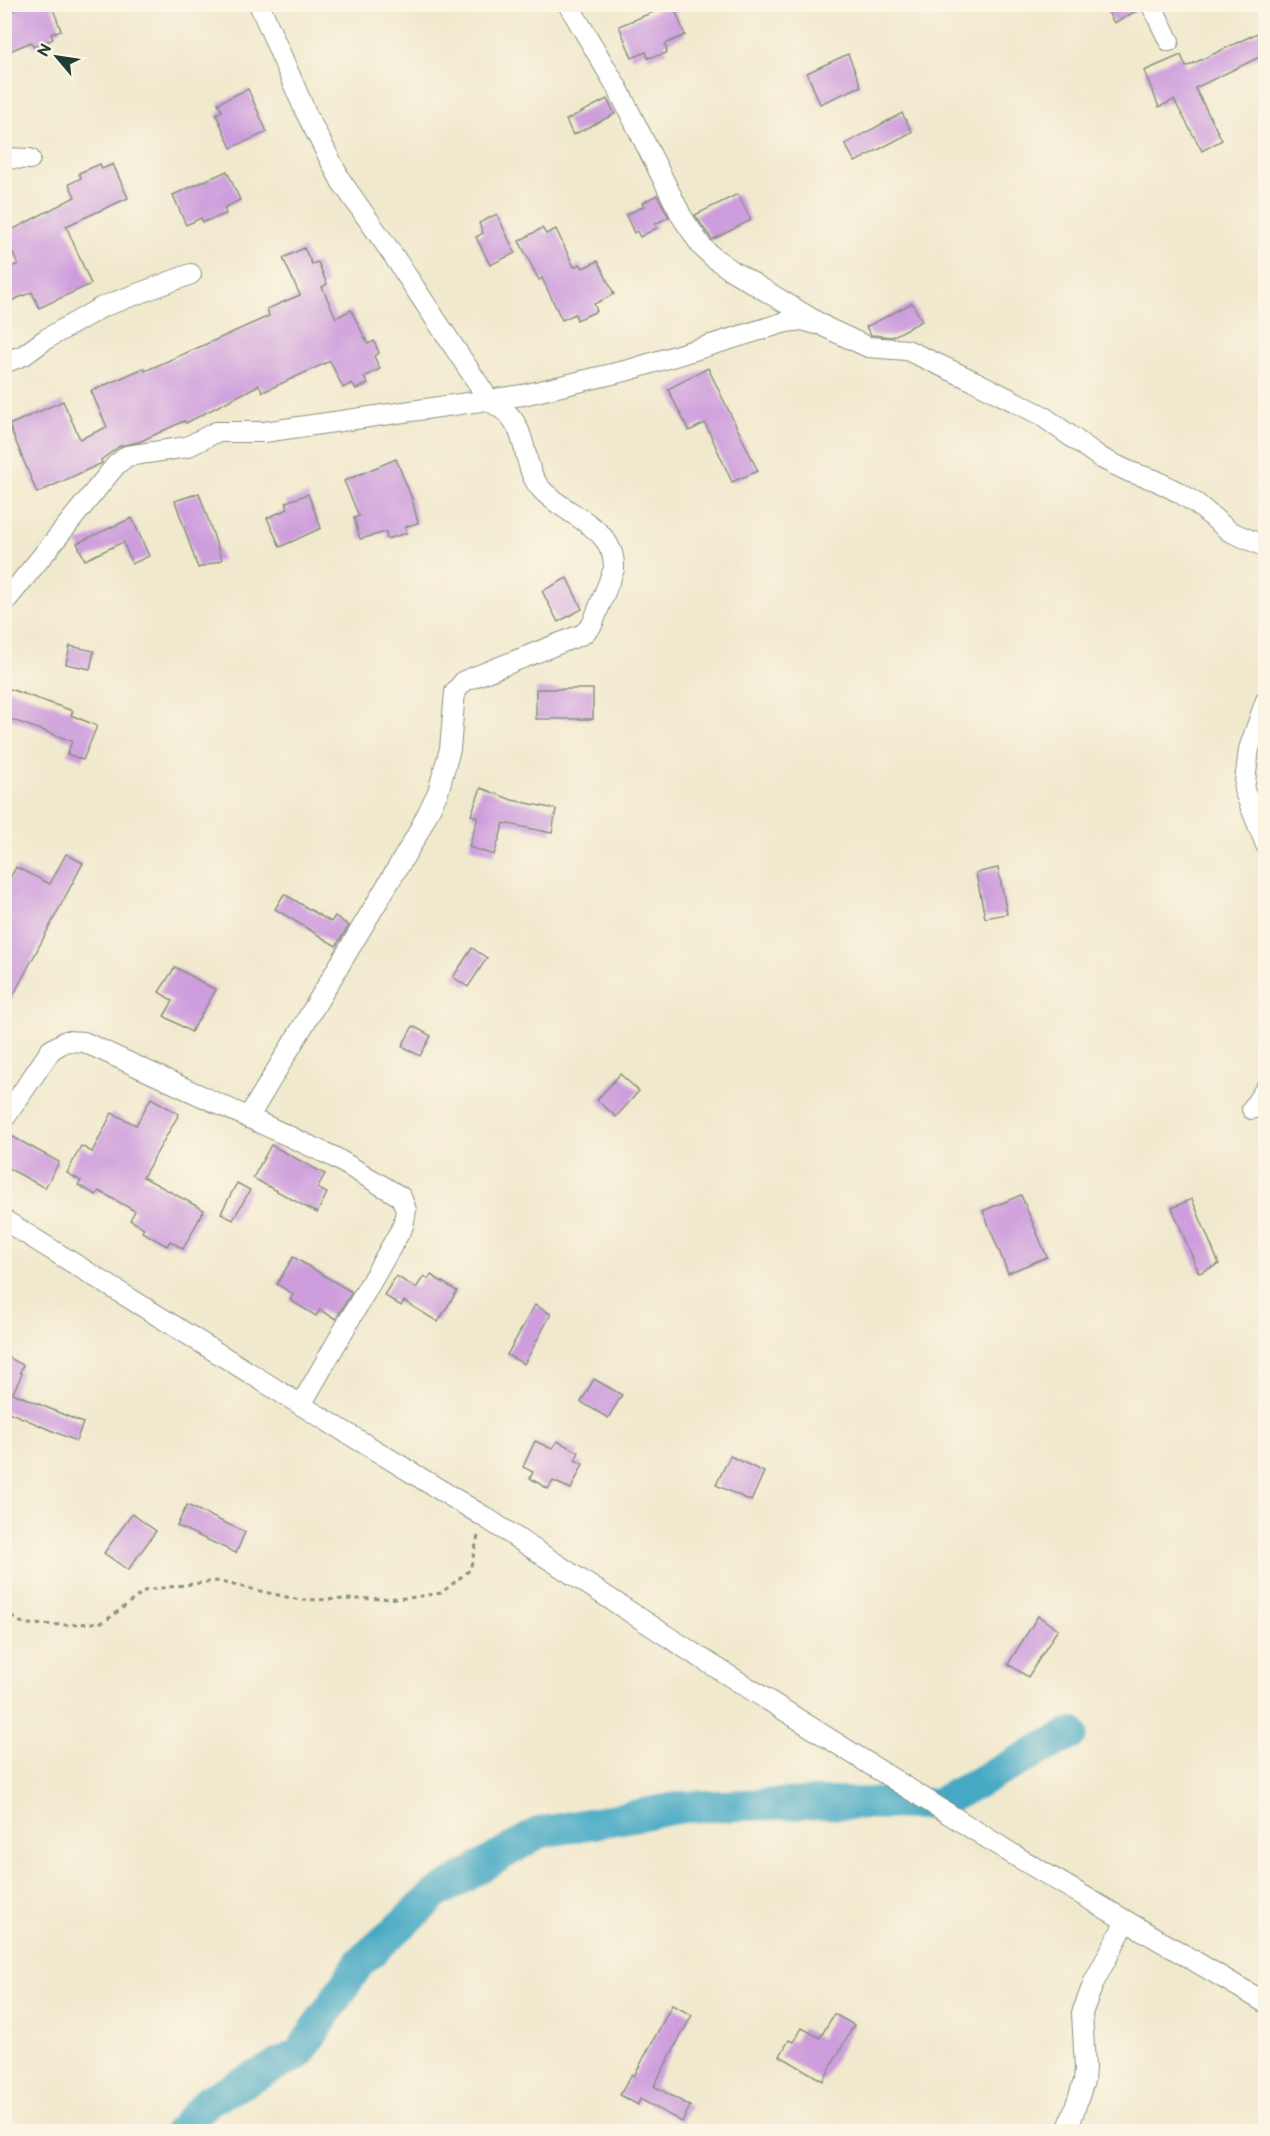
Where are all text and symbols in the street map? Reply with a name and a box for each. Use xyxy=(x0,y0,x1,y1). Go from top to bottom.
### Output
north arrow xyxy=(27,27,87,87)
text: N xyxy=(34,41,56,60)

